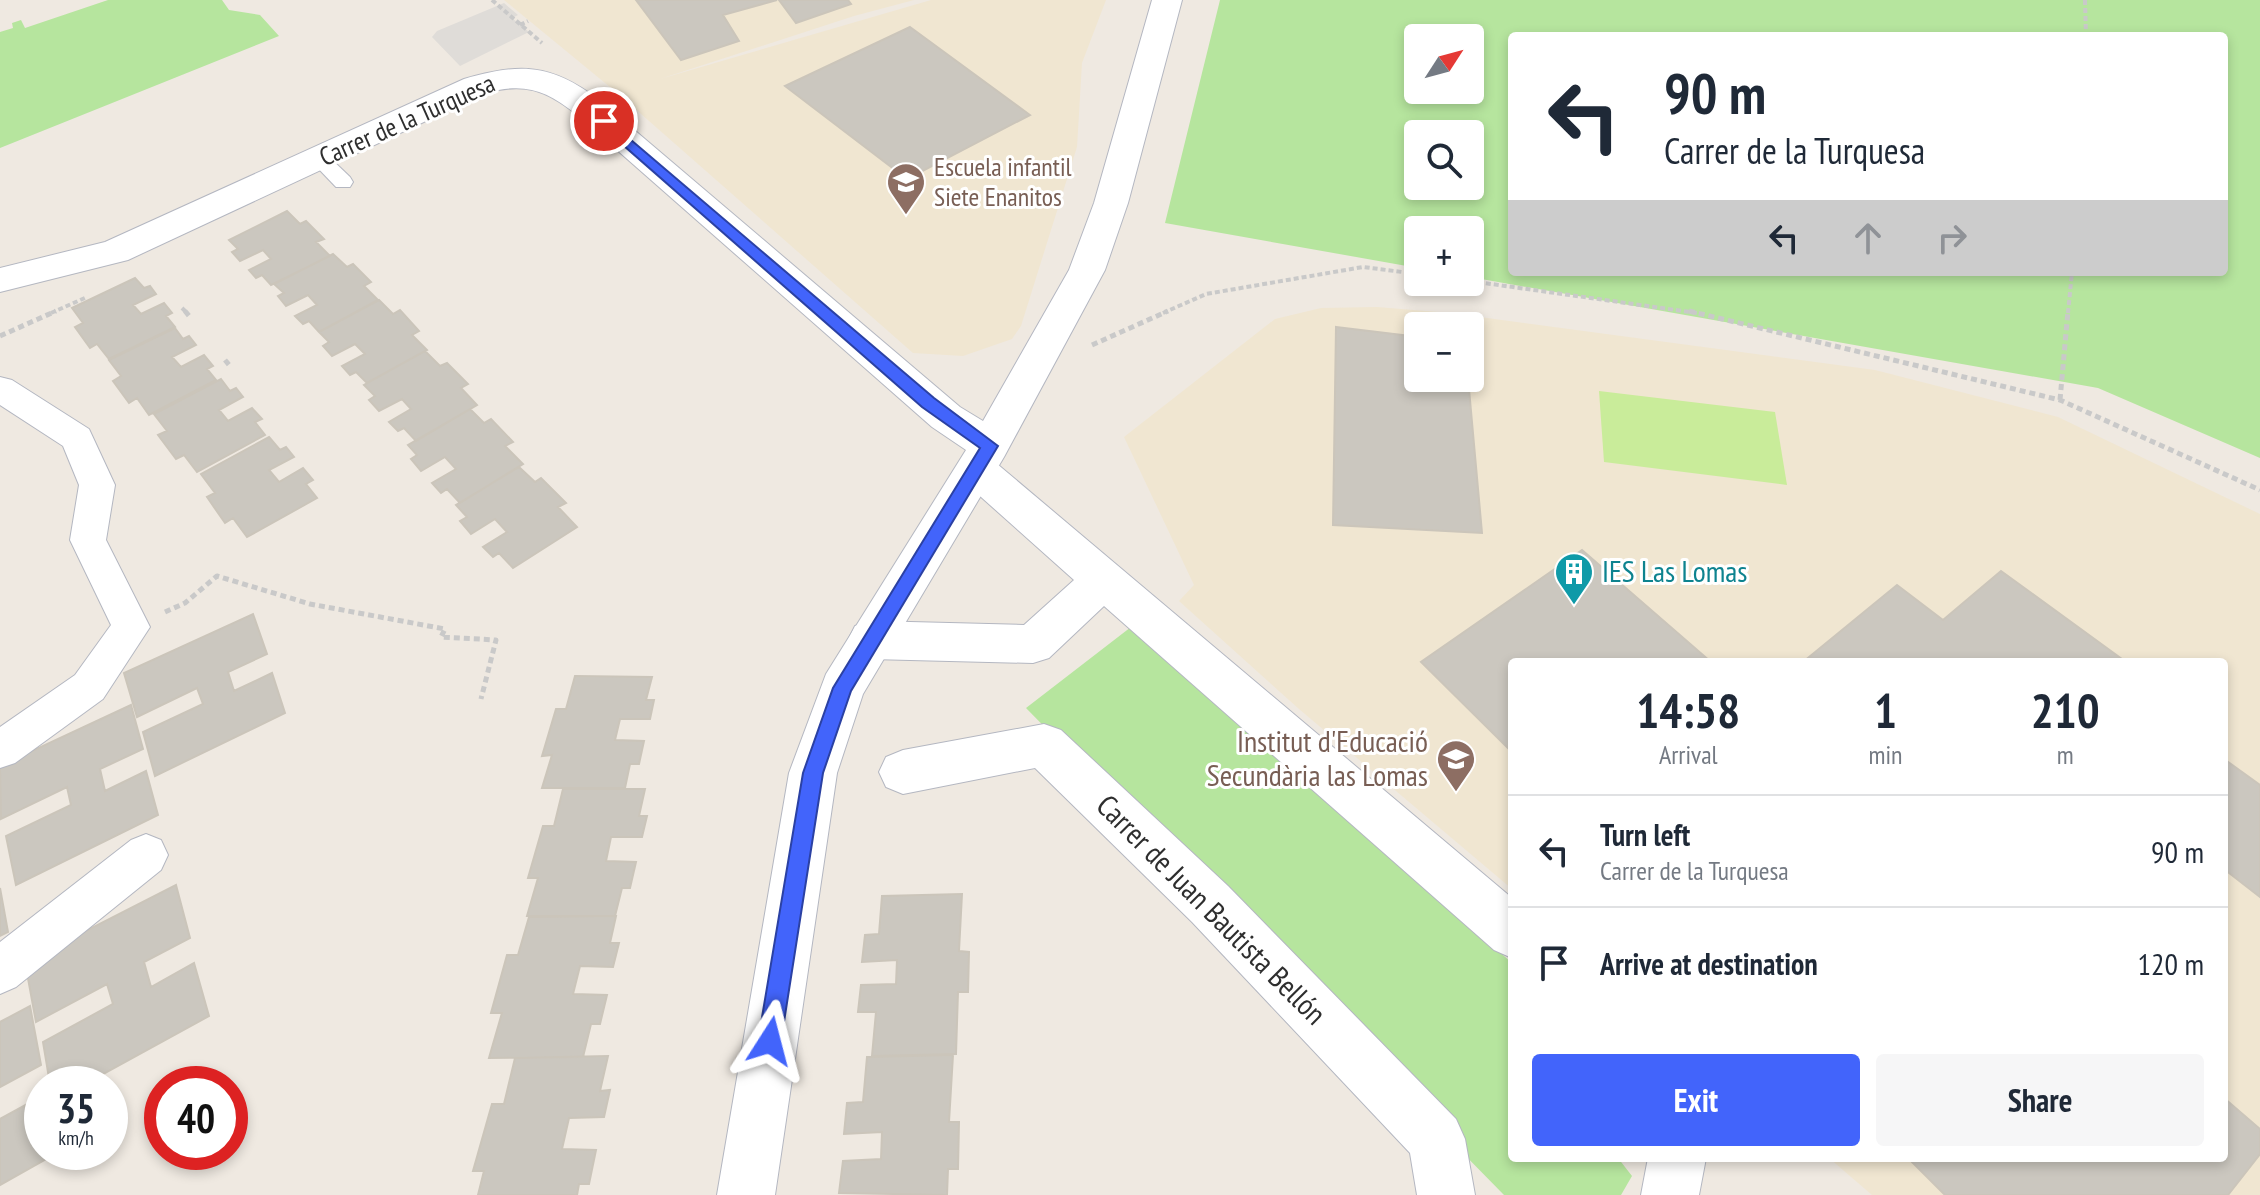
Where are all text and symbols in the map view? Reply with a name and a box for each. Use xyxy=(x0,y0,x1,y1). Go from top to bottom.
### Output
north arrow xyxy=(1404,24,1484,104)
map controls xyxy=(1404,24,1484,392)
text: 90 m xyxy=(1664,57,1766,129)
icon: left xyxy=(1532,64,1636,168)
street label: Carrer de la Turquesa xyxy=(314,66,500,173)
pin xyxy=(570,87,638,155)
icon: arrive xyxy=(582,99,626,143)
button: search xyxy=(1404,120,1484,200)
text: Carrer de la Turquesa xyxy=(1664,127,1925,174)
place label: Escuela infantil Siete Enanitos xyxy=(934,150,1072,213)
school or university icon: Escuela infantil Siete Enanitos xyxy=(885,161,927,216)
button: + xyxy=(1404,216,1484,296)
icon: left xyxy=(1762,216,1806,260)
icon: ahead xyxy=(1846,216,1890,260)
icon: right xyxy=(1930,216,1974,260)
button: − xyxy=(1404,312,1484,392)
building icon: IES Las Lomas xyxy=(1553,551,1595,606)
place label: IES Las Lomas xyxy=(1602,551,1747,590)
text: 14:58 xyxy=(1636,679,1740,741)
text: 1 xyxy=(1874,679,1897,741)
text: 210 xyxy=(2031,679,2100,741)
place label: Institut d'Educació Secundària las Lomas xyxy=(1207,721,1428,794)
school or university icon: Institut d'Educació Secundària las Lomas xyxy=(1435,738,1477,793)
text: Arrival xyxy=(1659,738,1718,771)
text: min xyxy=(1868,738,1902,771)
text: m xyxy=(2057,738,2074,771)
street label: Carrer de Juan Bautista Bellón xyxy=(1089,786,1335,1032)
text: Turn left xyxy=(1600,815,1690,854)
icon: left xyxy=(1532,829,1576,873)
text: 90 m xyxy=(2151,832,2204,871)
text: Carrer de la Turquesa xyxy=(1600,854,1789,887)
icon: arrive xyxy=(1532,941,1576,985)
text: Arrive at destination xyxy=(1600,944,1818,983)
text: 120 m xyxy=(2138,944,2204,983)
position arrow xyxy=(728,999,812,1083)
button: Exit xyxy=(1532,1054,1860,1146)
button: Share xyxy=(1876,1054,2204,1146)
speed limit sign: 40 xyxy=(144,1066,248,1170)
text: 35 xyxy=(57,1082,95,1134)
text: km/h xyxy=(58,1125,94,1151)

